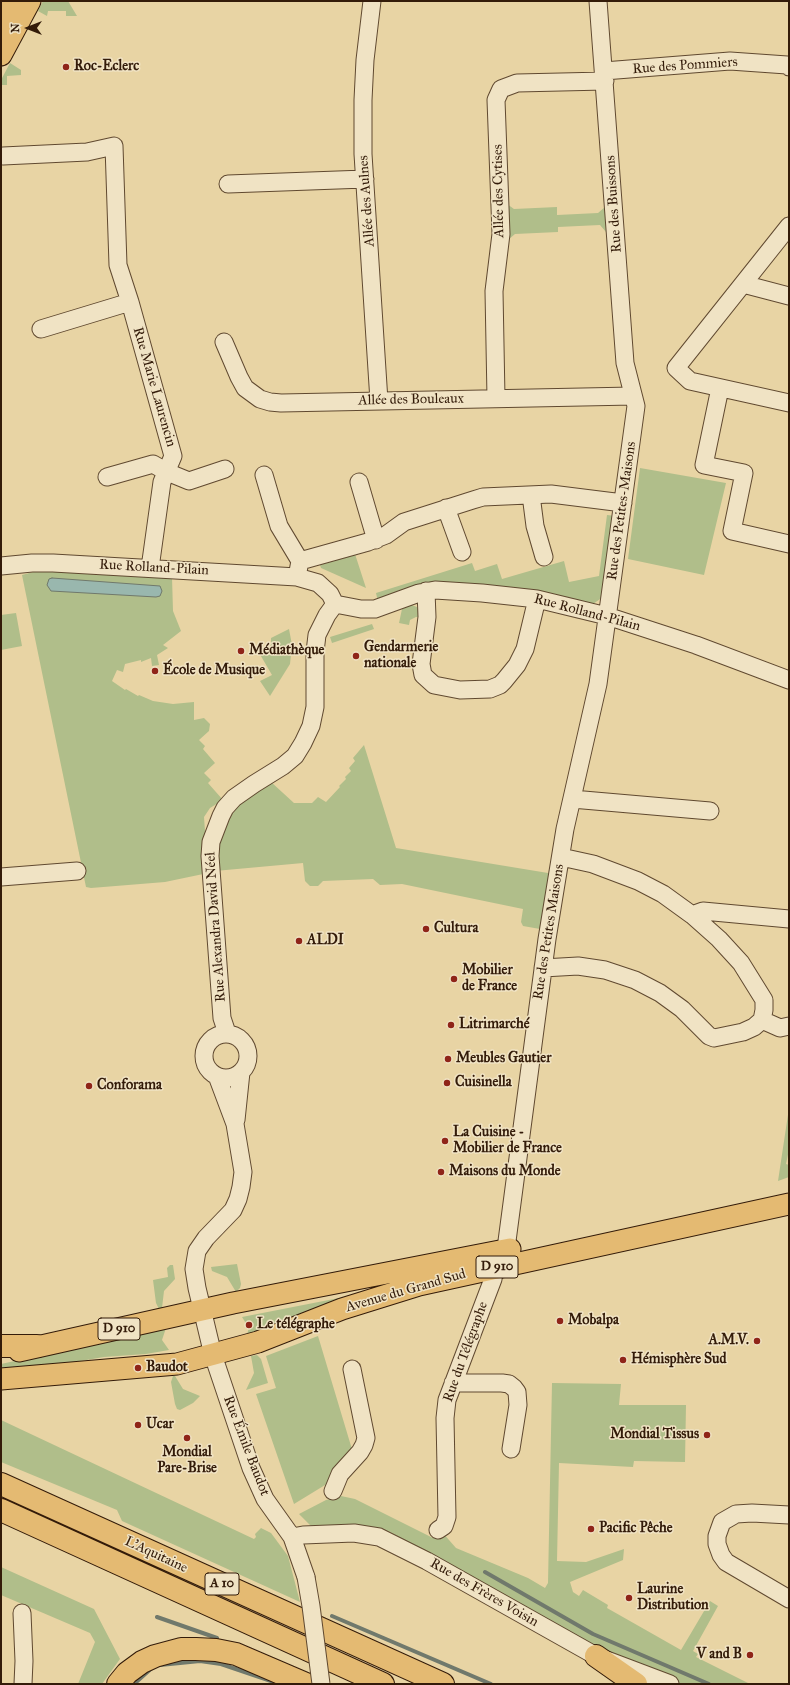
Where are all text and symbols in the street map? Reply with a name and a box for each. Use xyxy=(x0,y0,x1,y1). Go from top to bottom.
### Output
north arrow xyxy=(8,8,48,48)
text: N xyxy=(9,23,22,33)
street label: Rue des Pommiers xyxy=(632,54,738,78)
place label: Roc-Eclerc xyxy=(74,59,139,75)
marker: Roc-Eclerc xyxy=(61,62,71,72)
street label: Allée des Cytises xyxy=(490,144,508,238)
street label: Allée des Aulnes xyxy=(355,155,379,247)
street label: Rue des Buissons xyxy=(602,155,626,253)
street label: Rue Marie Laurencin xyxy=(129,325,179,449)
street label: Allée des Bouleaux xyxy=(358,391,464,409)
street label: Rue des Petites-Maisons xyxy=(604,440,640,582)
street label: Rue Rolland-Pilain xyxy=(99,557,209,579)
street label: Rue Rolland-Pilain xyxy=(532,591,642,635)
place label: Gendarmerie nationale xyxy=(364,640,438,672)
place label: Médiathèque xyxy=(249,643,324,659)
marker: Médiathèque xyxy=(236,646,246,656)
marker: Gendarmerie nationale xyxy=(351,651,361,661)
place label: École de Musique xyxy=(163,663,265,679)
marker: École de Musique xyxy=(150,666,160,676)
street label: Rue Alexandra David Néel xyxy=(202,851,230,1003)
street label: Rue des Petites Maisons xyxy=(530,863,568,1001)
place label: Cultura xyxy=(434,921,478,937)
marker: Cultura xyxy=(421,924,431,934)
place label: ALDI xyxy=(307,933,344,949)
marker: ALDI xyxy=(294,936,304,946)
place label: Mobilier de France xyxy=(462,963,517,996)
marker: Mobilier de France xyxy=(449,974,459,984)
place label: Litrimarché xyxy=(459,1017,530,1033)
marker: Litrimarché xyxy=(446,1020,456,1030)
place label: Meubles Gautier xyxy=(456,1051,551,1067)
marker: Meubles Gautier xyxy=(443,1054,453,1064)
place label: Cuisinella xyxy=(455,1075,512,1091)
place label: Conforama xyxy=(97,1078,162,1094)
marker: Cuisinella xyxy=(442,1078,452,1088)
marker: Conforama xyxy=(84,1081,94,1091)
place label: La Cuisine - Mobilier de France xyxy=(453,1125,562,1158)
marker: La Cuisine - Mobilier de France xyxy=(440,1136,450,1146)
place label: Maisons du Monde xyxy=(449,1164,561,1180)
marker: Maisons du Monde xyxy=(436,1167,446,1177)
road number: D 910 xyxy=(476,1256,518,1278)
street label: Avenue du Grand Sud xyxy=(344,1266,468,1316)
street label: Rue du Télégraphe xyxy=(440,1300,492,1404)
place label: Mobalpa xyxy=(568,1313,619,1329)
marker: Mobalpa xyxy=(555,1316,565,1326)
place label: Le télégraphe xyxy=(257,1317,335,1333)
road number: D 910 xyxy=(98,1318,140,1340)
marker: Le télégraphe xyxy=(244,1320,254,1330)
place label: A.M.V. xyxy=(708,1333,749,1349)
marker: A.M.V. xyxy=(752,1336,762,1346)
place label: Hémisphère Sud xyxy=(631,1352,727,1368)
marker: Hémisphère Sud xyxy=(618,1355,628,1365)
place label: Baudot xyxy=(146,1360,188,1376)
marker: Baudot xyxy=(133,1363,143,1373)
street label: Rue Émile Baudot xyxy=(219,1393,273,1499)
place label: Ucar xyxy=(146,1417,174,1433)
marker: Ucar xyxy=(133,1420,143,1430)
place label: Mondial Tissus xyxy=(610,1427,699,1443)
marker: Mondial Tissus xyxy=(702,1430,712,1440)
marker: Mondial Pare-Brise xyxy=(182,1433,192,1443)
place label: Mondial Pare-Brise xyxy=(157,1445,217,1478)
place label: Pacific Pêche xyxy=(599,1521,672,1537)
marker: Pacific Pêche xyxy=(586,1524,596,1534)
street label: L'Aquitaine xyxy=(122,1533,190,1577)
street label: Rue des Frères Voisin xyxy=(427,1555,541,1631)
road number: A 10 xyxy=(205,1573,239,1595)
place label: Laurine Distribution xyxy=(637,1582,709,1614)
marker: Laurine Distribution xyxy=(624,1593,634,1603)
place label: V and B xyxy=(696,1647,742,1663)
marker: V and B xyxy=(745,1650,755,1660)

